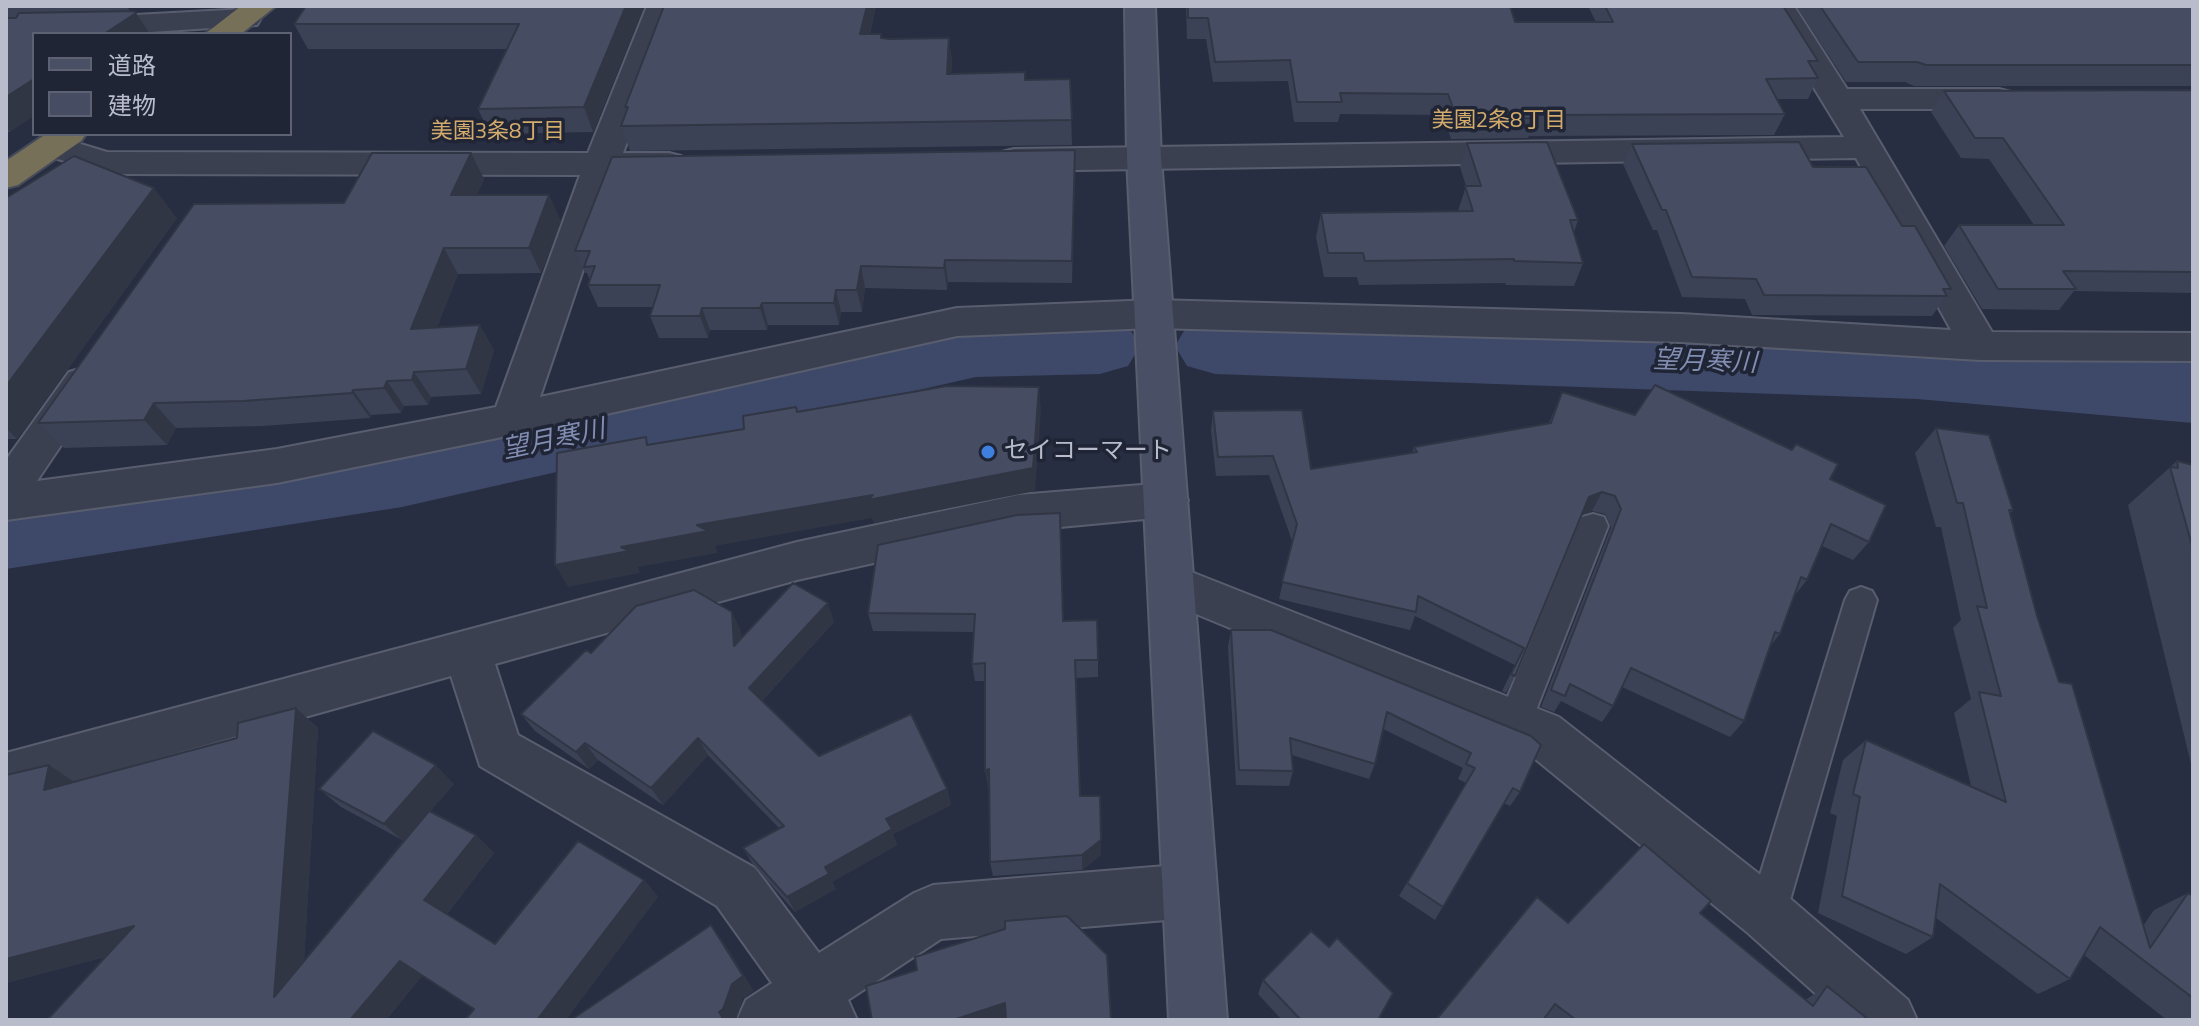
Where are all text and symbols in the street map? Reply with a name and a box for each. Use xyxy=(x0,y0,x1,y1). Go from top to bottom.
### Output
legend xyxy=(32,32,292,136)
text: 道路 xyxy=(108,47,156,83)
text: 建物 xyxy=(108,87,156,123)
district label: 美園2条8丁目 xyxy=(1432,109,1566,135)
district label: 美園3条8丁目 xyxy=(431,120,565,146)
water label: 望月寒川 xyxy=(1652,346,1758,380)
water label: 望月寒川 xyxy=(500,415,608,467)
place label: セイコーマート xyxy=(1004,438,1172,466)
marker: セイコーマート xyxy=(979,443,997,461)

